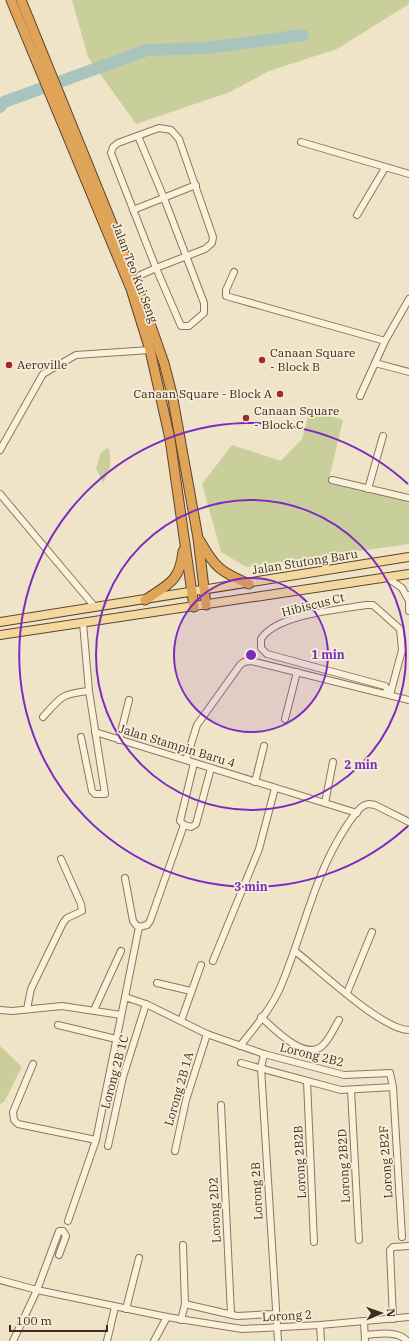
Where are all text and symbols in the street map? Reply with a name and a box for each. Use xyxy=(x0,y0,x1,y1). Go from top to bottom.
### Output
street label: Jalan Teo Kui Seng xyxy=(110,221,162,325)
place label: Canaan Square - Block B xyxy=(270,345,355,374)
marker: Canaan Square - Block B xyxy=(257,355,267,365)
place label: Aeroville xyxy=(17,357,67,372)
marker: Aeroville xyxy=(4,360,14,370)
place label: Canaan Square - Block A xyxy=(134,386,273,401)
marker: Canaan Square - Block A xyxy=(275,389,285,399)
place label: Canaan Square - Block C xyxy=(254,403,339,432)
marker: Canaan Square - Block C xyxy=(241,413,251,423)
street label: Jalan Stutong Baru xyxy=(251,546,359,577)
street label: Hibiscus Ct xyxy=(280,589,346,620)
text: 1 min xyxy=(311,647,345,662)
centre of rings xyxy=(244,648,258,662)
street label: Jalan Stampin Baru 4 xyxy=(117,721,237,770)
text: 2 min xyxy=(344,757,378,772)
text: 3 min xyxy=(234,879,268,894)
street label: Lorong 2B 1C xyxy=(97,1033,132,1111)
street label: Lorong 2B2 xyxy=(279,1039,346,1070)
street label: Lorong 2B 1A xyxy=(161,1049,196,1128)
street label: Lorong 2B2B xyxy=(290,1125,309,1199)
street label: Lorong 2B2F xyxy=(375,1125,396,1199)
street label: Lorong 2B2D xyxy=(334,1129,353,1203)
street label: Lorong 2B xyxy=(247,1162,266,1220)
street label: Lorong 2D2 xyxy=(205,1177,224,1243)
north arrow xyxy=(361,1293,401,1333)
scale bar xyxy=(10,1307,107,1333)
street label: Lorong 2 xyxy=(262,1307,312,1324)
text: N xyxy=(384,1308,398,1318)
text: 100 m xyxy=(16,1313,52,1328)

